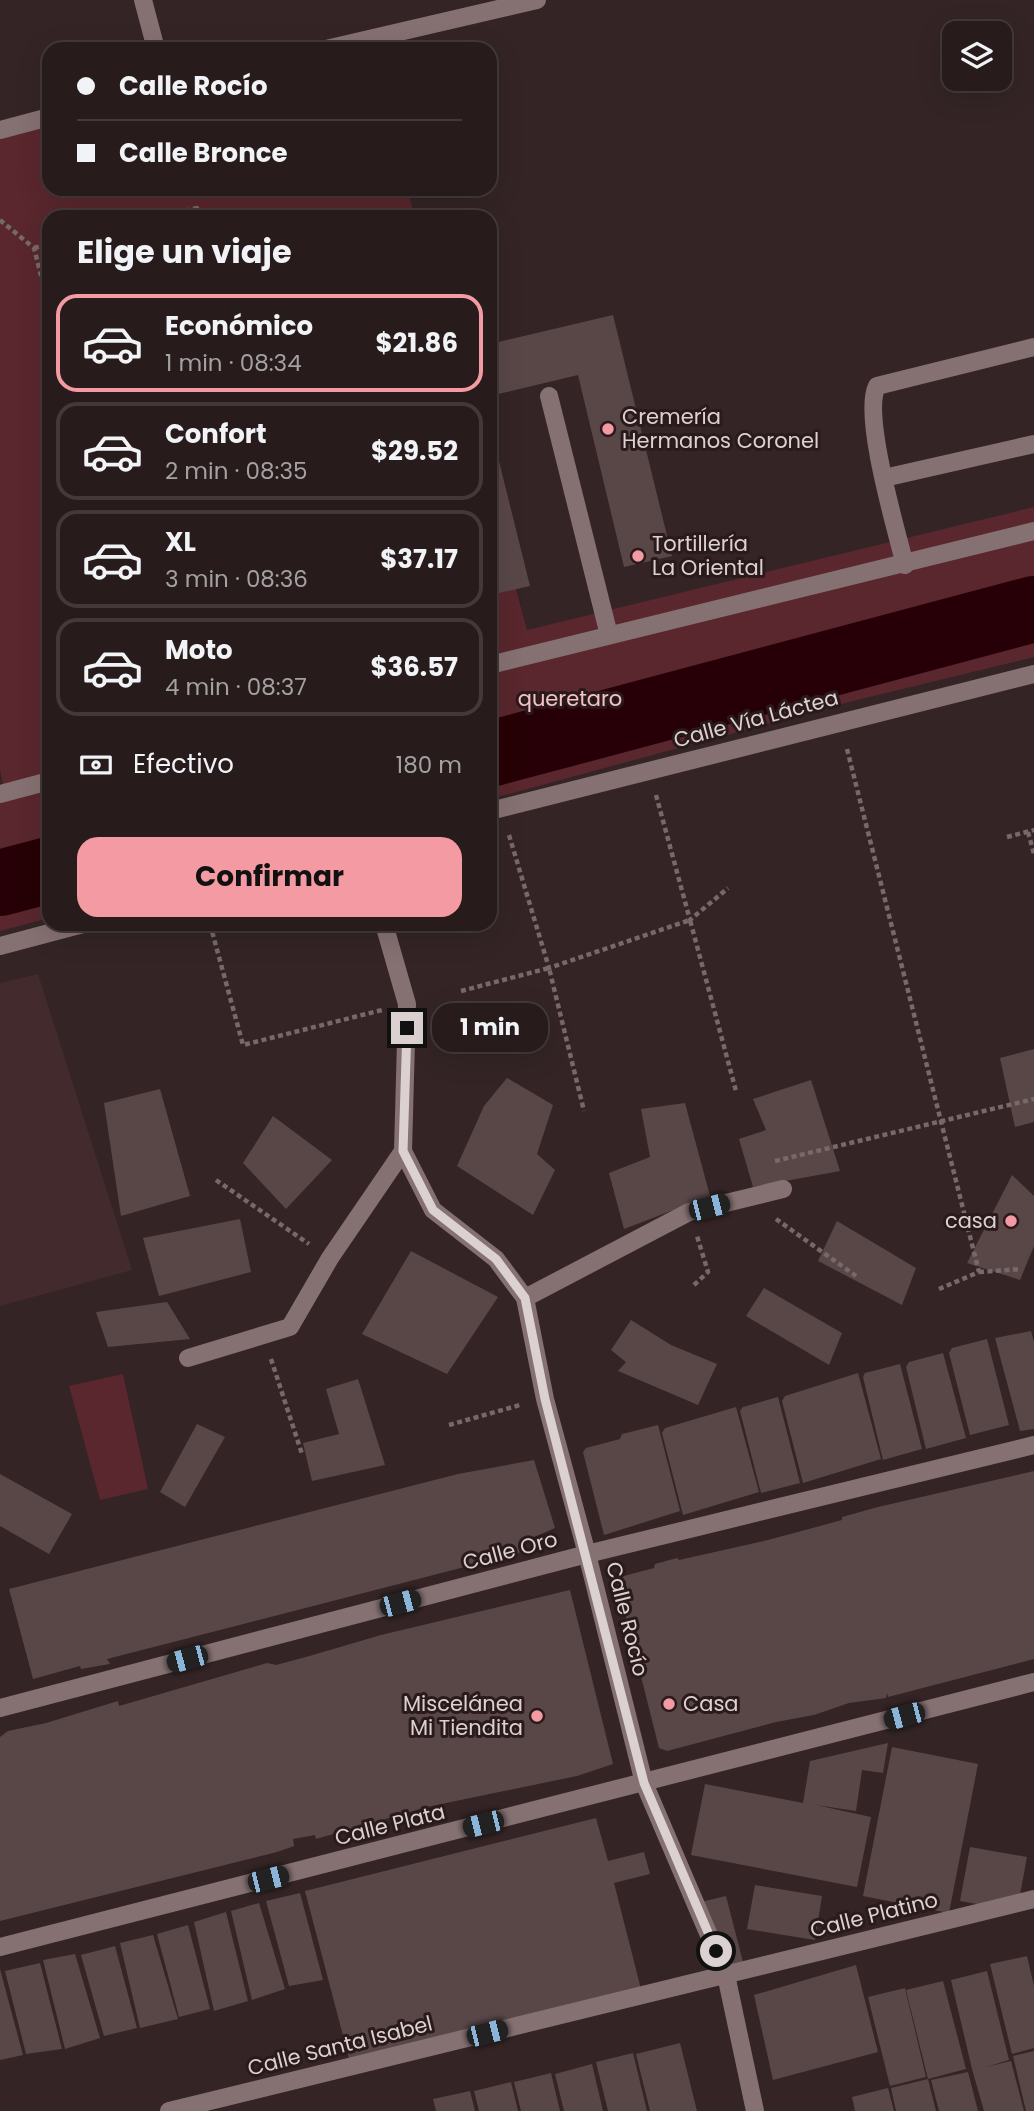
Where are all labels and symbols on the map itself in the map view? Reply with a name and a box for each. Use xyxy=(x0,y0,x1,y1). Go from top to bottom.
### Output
place label: Cremería Hermanos Coronel xyxy=(622,402,819,455)
marker: Cremería Hermanos Coronel xyxy=(600,421,616,437)
place label: Tortillería La Oriental xyxy=(652,529,764,582)
marker: Tortillería La Oriental xyxy=(630,548,646,564)
street label: Calle Vía Láctea xyxy=(670,683,841,754)
park label: queretaro xyxy=(518,684,622,713)
callout: 1 min xyxy=(432,1004,547,1052)
route end xyxy=(391,1012,423,1044)
car xyxy=(687,1192,732,1222)
place label: casa xyxy=(945,1206,997,1235)
marker: casa xyxy=(1003,1213,1019,1229)
street label: Calle Oro xyxy=(459,1524,561,1577)
street label: Calle Rocío xyxy=(599,1559,656,1679)
car xyxy=(377,1587,424,1619)
car xyxy=(164,1643,211,1675)
place label: Miscelánea Mi Tiendita xyxy=(403,1689,523,1742)
place label: Casa xyxy=(683,1689,739,1718)
marker: Casa xyxy=(661,1696,677,1712)
car xyxy=(881,1700,928,1732)
marker: Miscelánea Mi Tiendita xyxy=(529,1708,545,1724)
street label: Calle Plata xyxy=(332,1797,448,1852)
car xyxy=(461,1809,506,1839)
car xyxy=(246,1864,291,1894)
street label: Calle Platino xyxy=(807,1885,941,1944)
route start xyxy=(700,1935,732,1967)
street label: Calle Santa Isabel xyxy=(244,2009,435,2083)
car xyxy=(465,2018,510,2048)

